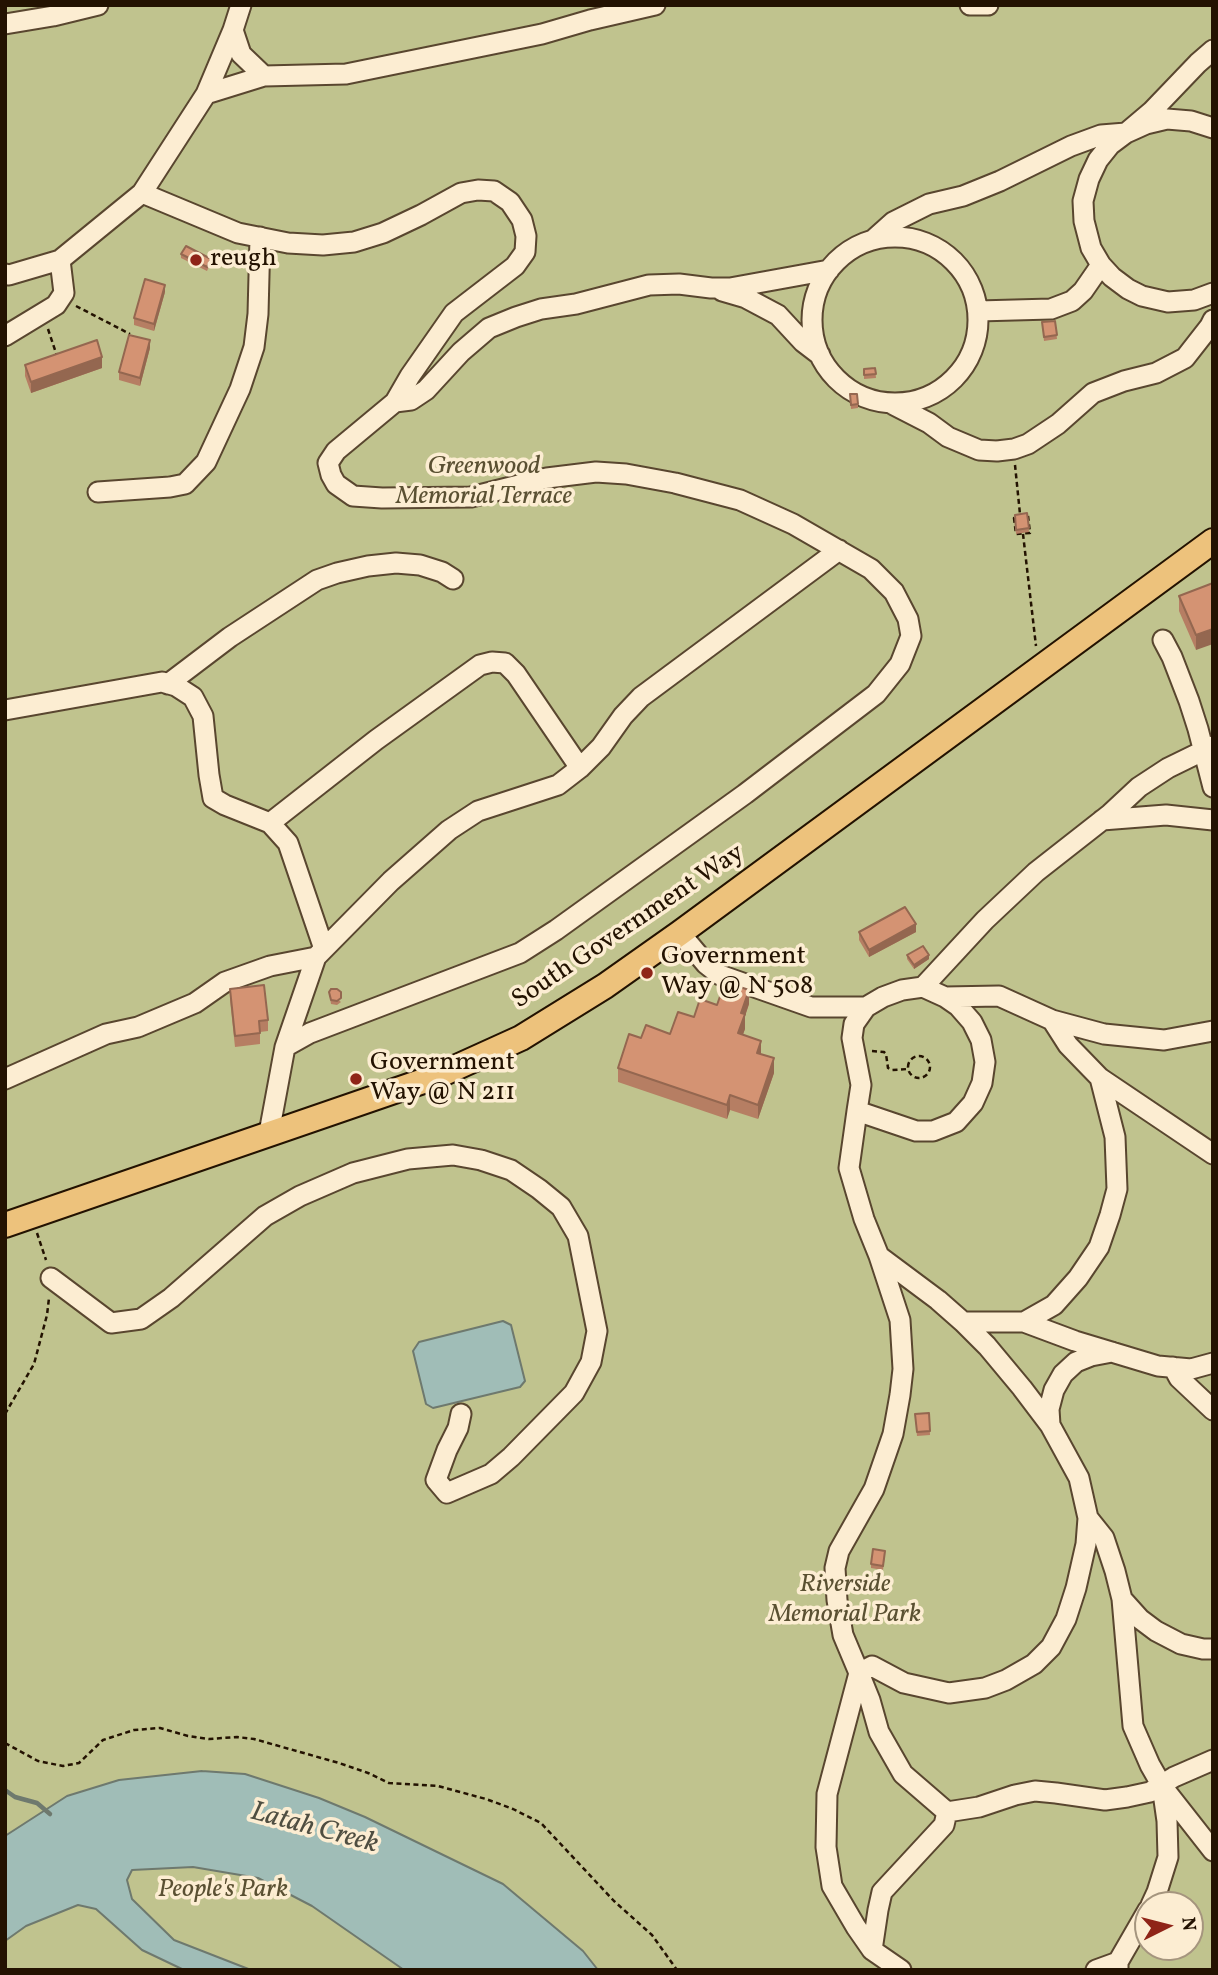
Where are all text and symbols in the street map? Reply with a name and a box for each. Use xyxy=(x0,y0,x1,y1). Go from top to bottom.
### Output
place label: reugh xyxy=(210,244,277,276)
marker: reugh xyxy=(188,252,204,268)
park label: Greenwood Memorial Terrace xyxy=(396,452,572,514)
street label: South Government Way xyxy=(507,839,751,1017)
place label: Government Way @ N 508 xyxy=(661,942,813,1004)
marker: Government Way @ N 508 xyxy=(639,965,655,981)
place label: Government Way @ N 211 xyxy=(370,1048,515,1110)
marker: Government Way @ N 211 xyxy=(348,1071,364,1087)
park label: Riverside Memorial Park xyxy=(769,1570,921,1632)
water label: Latah Creek xyxy=(247,1797,381,1863)
park label: People's Park xyxy=(158,1875,288,1907)
north arrow xyxy=(1134,1891,1204,1961)
text: N xyxy=(1174,1916,1202,1932)

